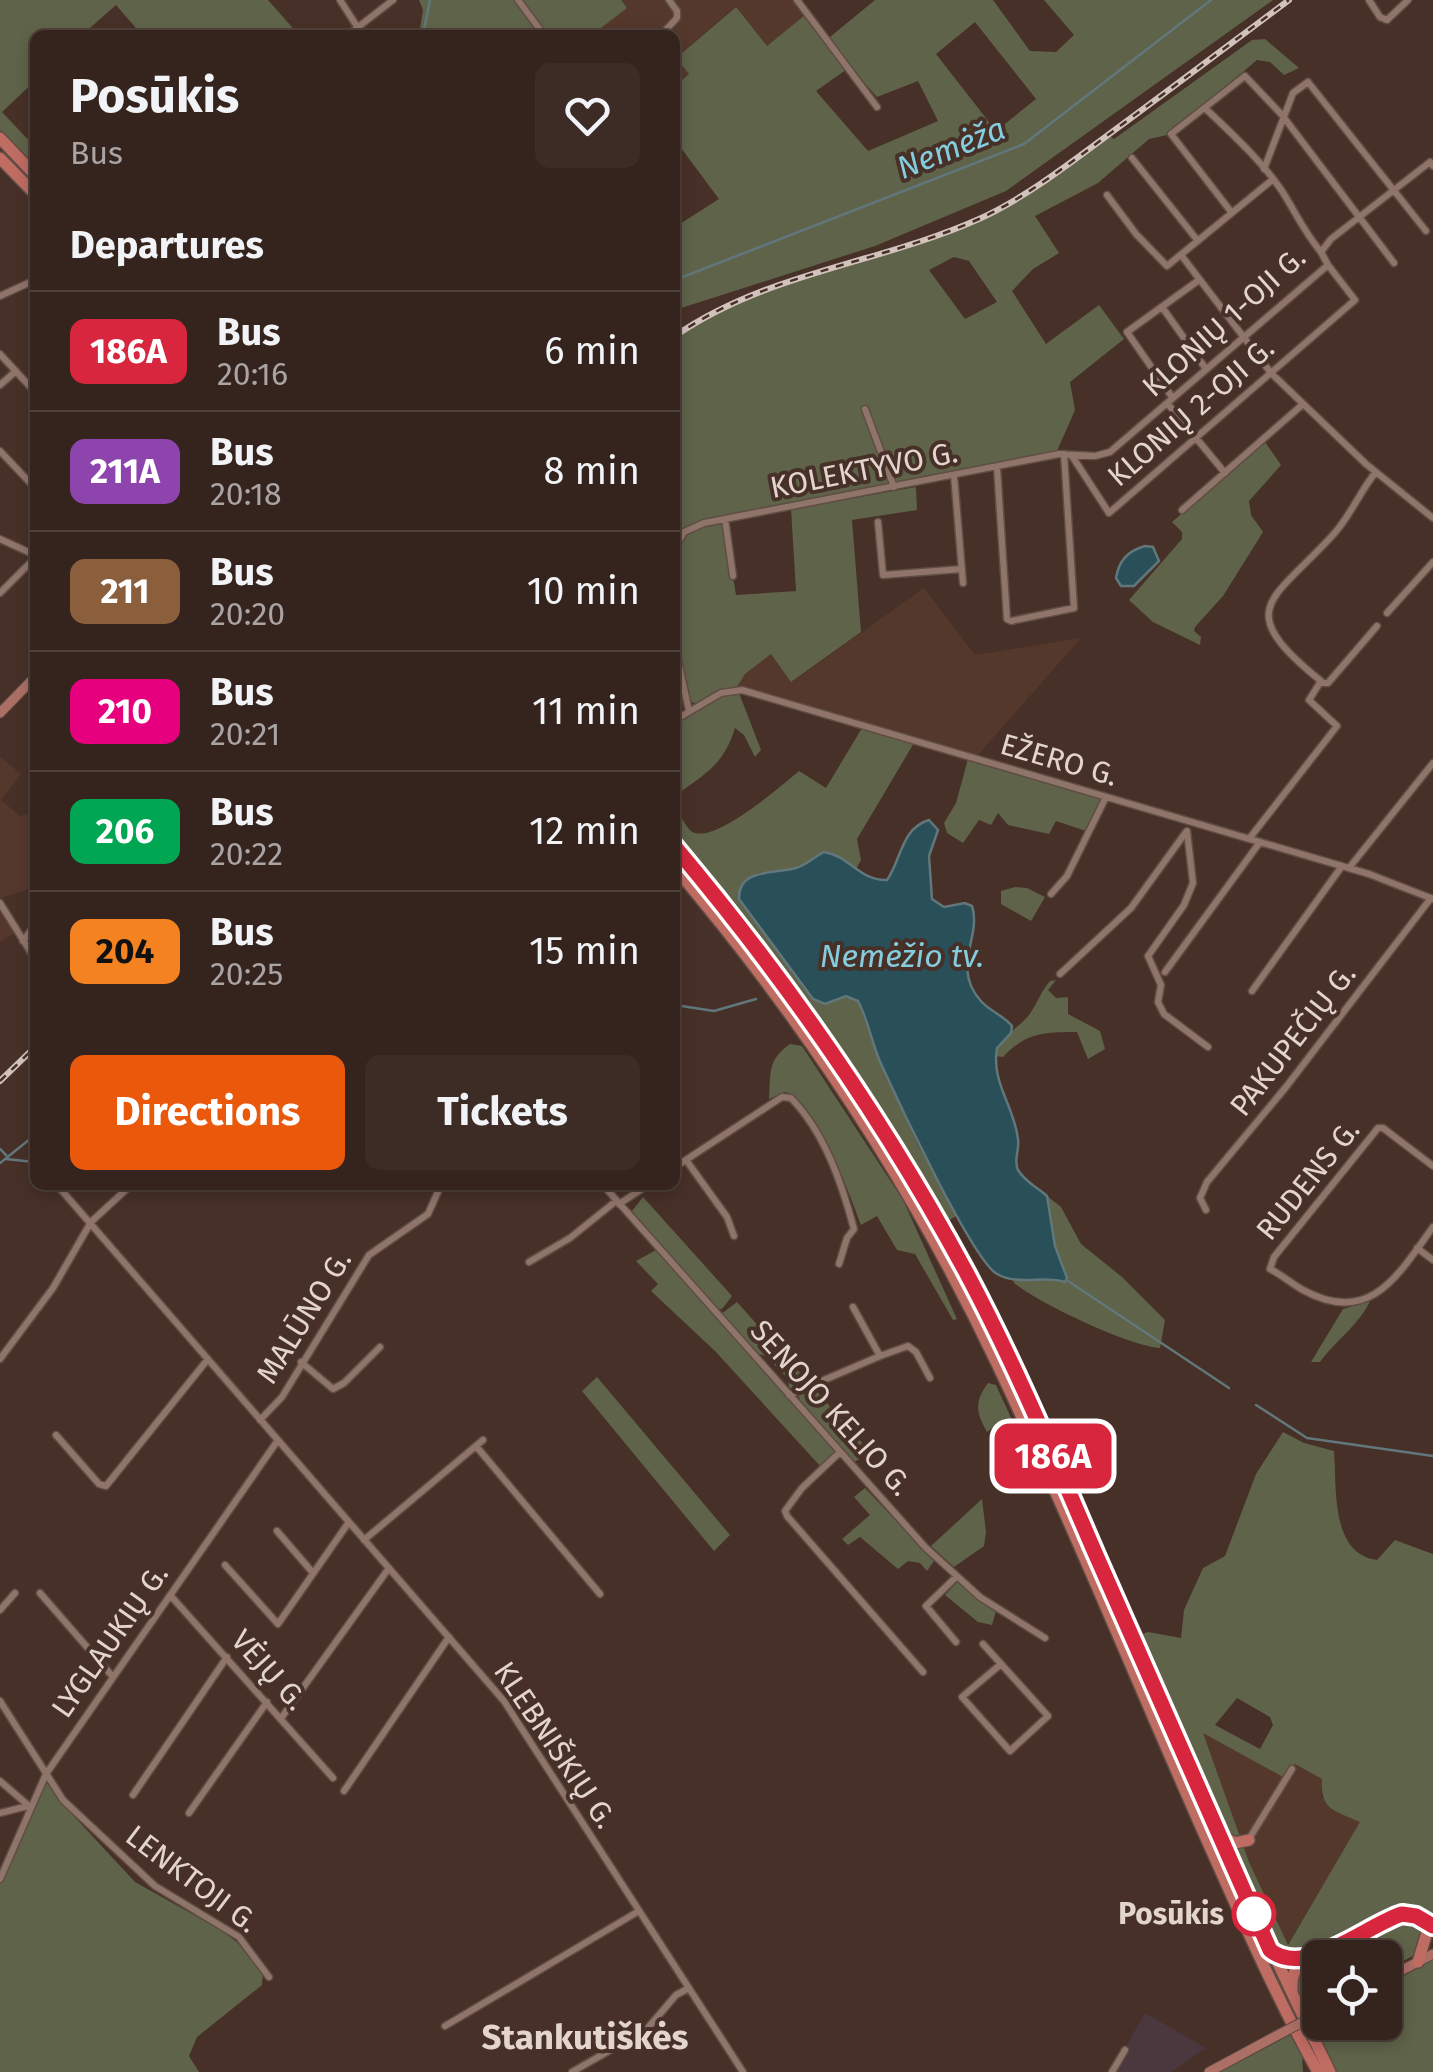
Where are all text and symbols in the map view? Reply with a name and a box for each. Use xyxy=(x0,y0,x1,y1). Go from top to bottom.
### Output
button: heart xyxy=(535,63,640,168)
text: Posūkis xyxy=(70,67,239,125)
water label: Nemėža xyxy=(891,109,1011,187)
text: Bus xyxy=(70,134,123,172)
text: Departures xyxy=(70,222,264,268)
street label: KLONIŲ 1-OJI G. xyxy=(1135,239,1313,405)
text: Bus xyxy=(217,309,281,355)
text: 6 min xyxy=(544,328,640,374)
text: 186A xyxy=(90,330,167,372)
street label: KLONIŲ 2-OJI G. xyxy=(1100,330,1282,494)
text: 20:16 xyxy=(217,355,288,393)
text: Bus xyxy=(210,429,274,475)
street label: KOLEKTYVO G. xyxy=(767,434,961,506)
text: 8 min xyxy=(543,448,640,494)
text: 211A xyxy=(90,450,160,492)
text: 20:18 xyxy=(210,475,282,513)
text: Bus xyxy=(210,549,274,595)
text: 10 min xyxy=(527,568,640,614)
text: 211 xyxy=(100,570,150,612)
text: 20:20 xyxy=(210,595,285,633)
text: Bus xyxy=(210,669,274,715)
text: 11 min xyxy=(532,688,640,734)
text: 210 xyxy=(98,690,152,732)
text: 20:21 xyxy=(210,715,280,753)
street label: EŽERO G. xyxy=(996,726,1122,794)
text: Bus xyxy=(210,789,274,835)
text: 12 min xyxy=(529,808,640,854)
text: 206 xyxy=(96,810,154,852)
text: 20:22 xyxy=(210,835,283,873)
text: Bus xyxy=(210,909,274,955)
text: 15 min xyxy=(529,928,640,974)
text: 204 xyxy=(96,930,154,972)
water label: Nemėžio tv. xyxy=(820,937,984,975)
text: 20:25 xyxy=(210,955,283,993)
street label: PAKUPEČIŲ G. xyxy=(1223,957,1363,1123)
button: Directions xyxy=(70,1055,345,1170)
button: Tickets xyxy=(365,1055,640,1170)
street label: RUDENS G. xyxy=(1249,1113,1367,1247)
street label: MALŪNO G. xyxy=(249,1244,359,1390)
street label: SENOJO KELIO G. xyxy=(743,1313,919,1503)
line badge: 186A xyxy=(983,1424,1123,1488)
text: 186A xyxy=(1015,1435,1091,1477)
street label: LYGLAUKIŲ G. xyxy=(44,1557,176,1725)
street label: VĖJŲ G. xyxy=(224,1622,314,1718)
street label: KLEBNIŠKIŲ G. xyxy=(486,1655,624,1835)
street label: LENKTOJI G. xyxy=(119,1818,265,1940)
marker: Posūkis xyxy=(1233,1893,1275,1935)
place label: Posūkis xyxy=(1118,1896,1224,1932)
map controls xyxy=(1302,1940,1402,2040)
button: locate xyxy=(1302,1940,1402,2040)
district label: Stankutiškės xyxy=(482,2016,689,2058)

